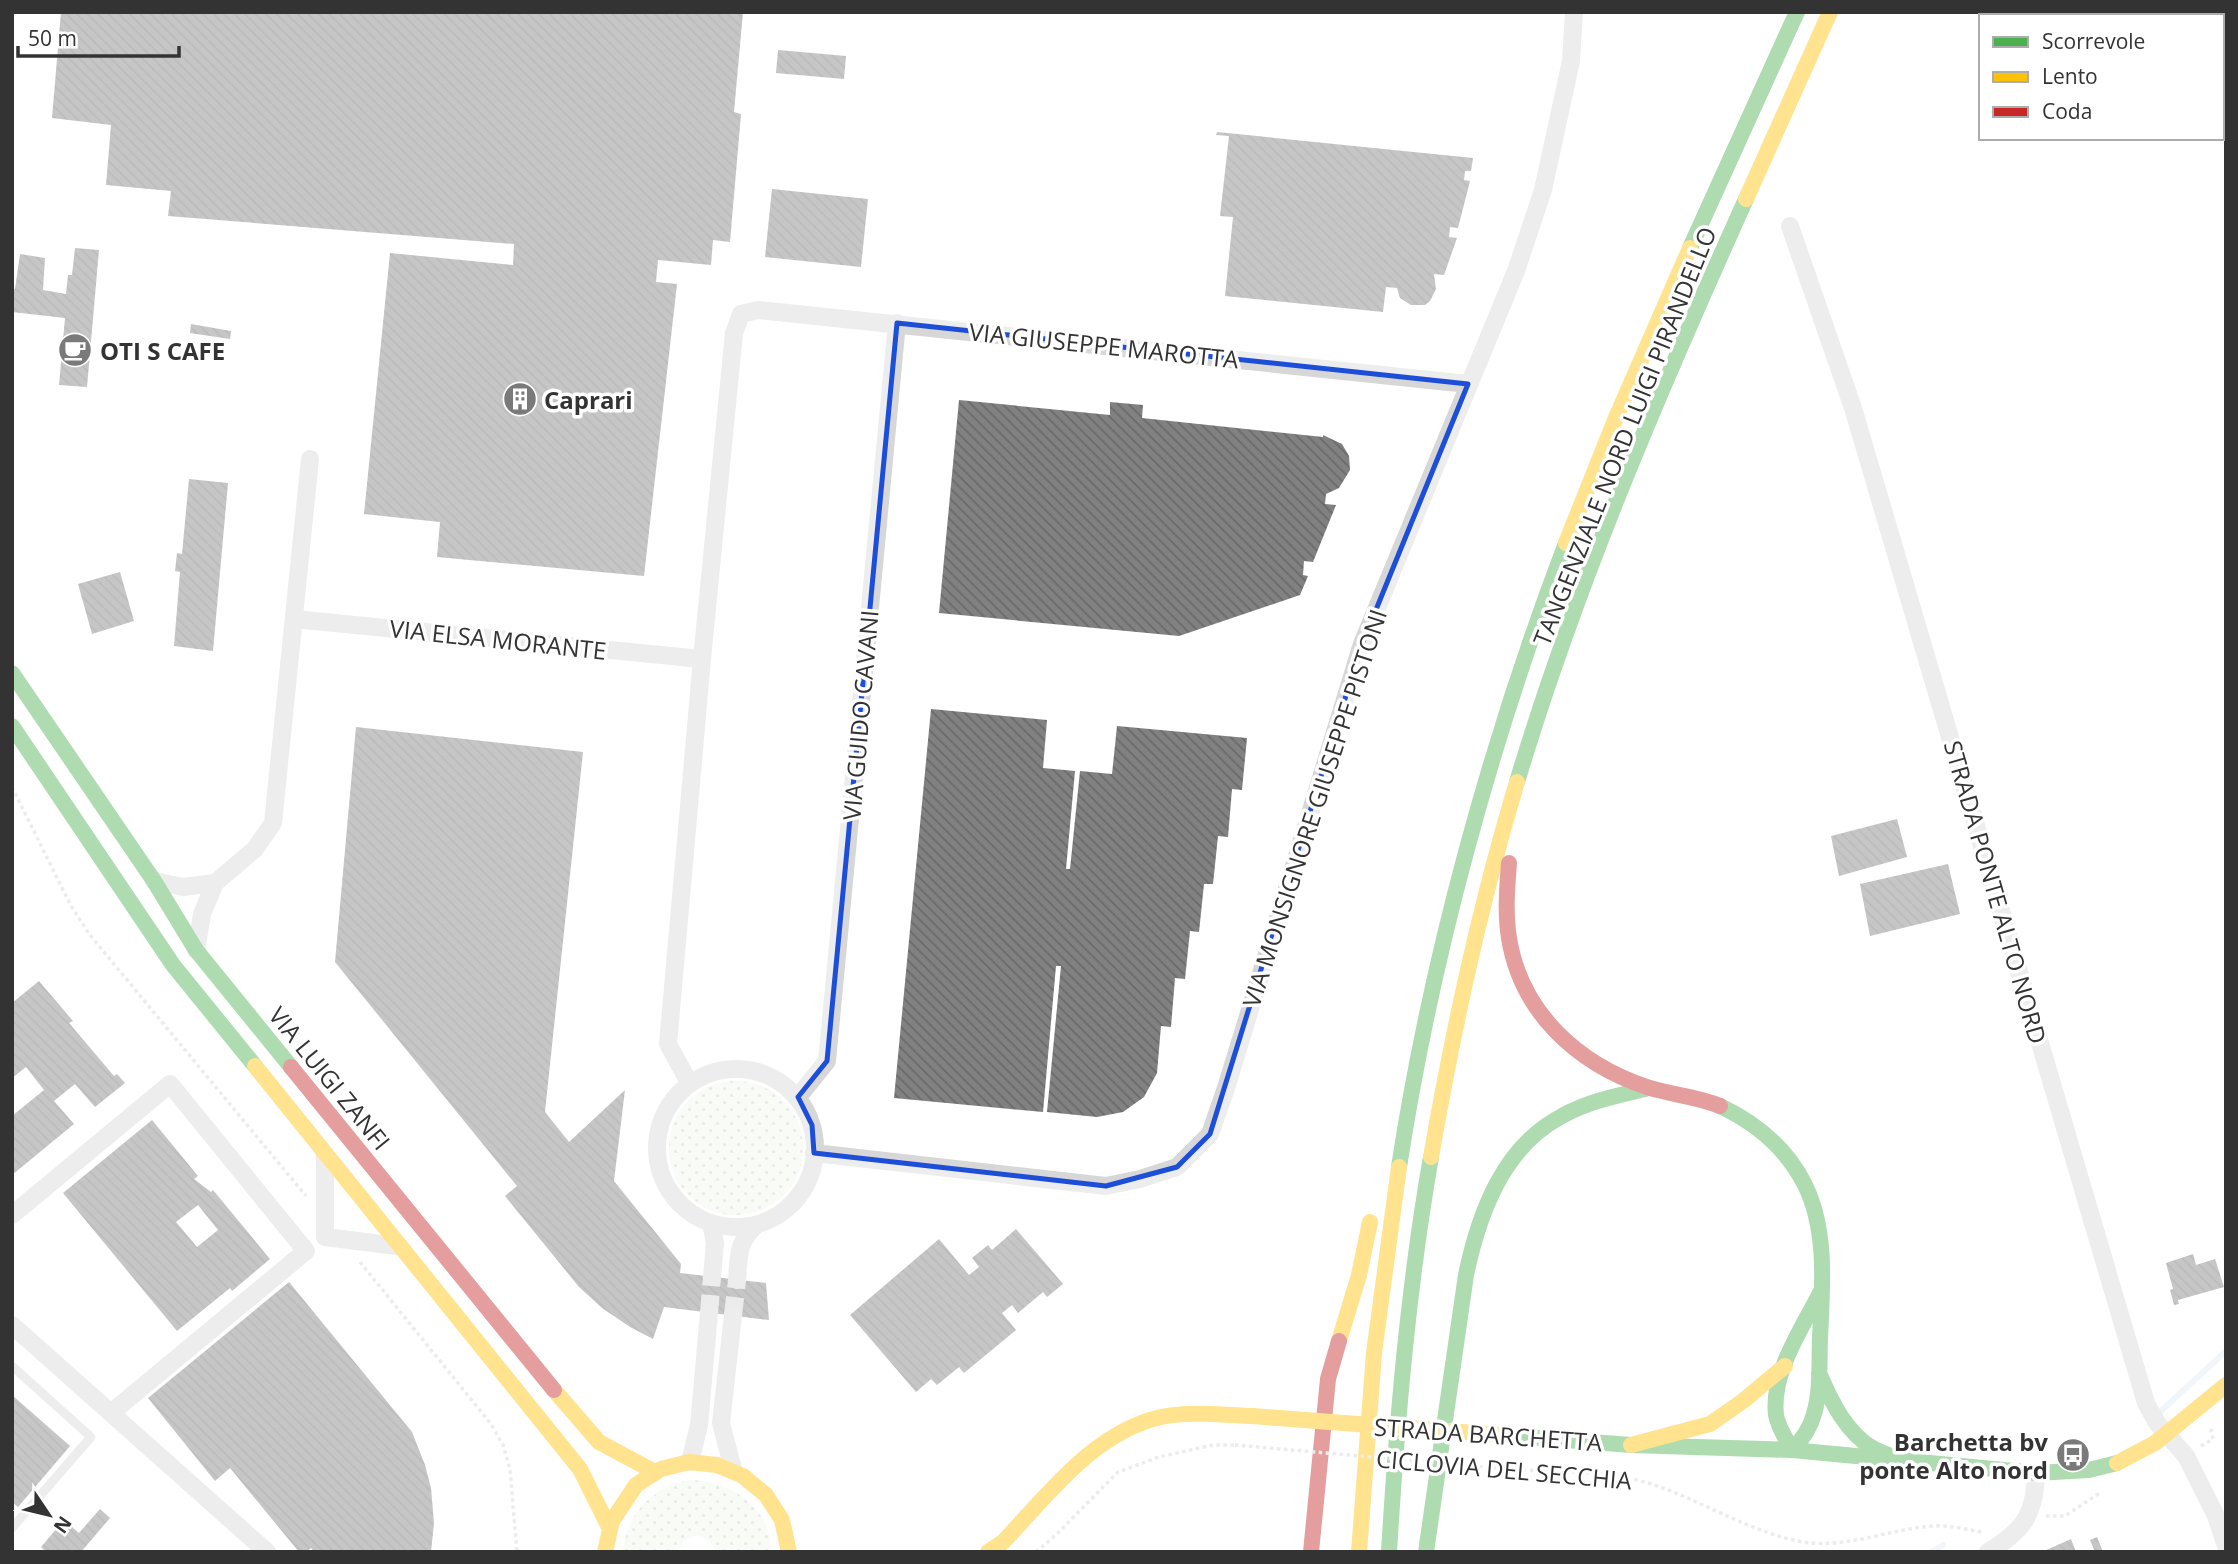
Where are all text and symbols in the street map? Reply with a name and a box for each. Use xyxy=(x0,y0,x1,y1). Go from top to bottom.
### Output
scale bar xyxy=(18,14,178,58)
legend xyxy=(1979,14,2224,140)
text: 50 m xyxy=(28,24,77,52)
text: Scorrevole xyxy=(2042,27,2145,55)
text: Lento xyxy=(2042,62,2098,90)
text: Coda xyxy=(2042,97,2092,125)
street label: TANGENZIALE NORD LUIGI PIRANDELLO xyxy=(1525,222,1723,650)
street label: VIA GIUSEPPE MAROTTA xyxy=(968,314,1241,376)
cafe icon: OTI S CAFE xyxy=(56,331,94,369)
place label: OTI S CAFE xyxy=(100,334,225,367)
building icon: Caprari xyxy=(501,380,539,418)
place label: Caprari xyxy=(544,383,633,416)
street label: VIA MONSIGNORE GIUSEPPE PISTONI xyxy=(1234,605,1394,1011)
street label: VIA GUIDO CAVANI xyxy=(834,608,886,822)
street label: VIA ELSA MORANTE xyxy=(388,611,608,667)
street label: STRADA PONTE ALTO NORD xyxy=(1937,737,2055,1047)
street label: VIA LUIGI ZANFI xyxy=(262,999,398,1157)
street label: STRADA BARCHETTA xyxy=(1373,1410,1604,1458)
place label: Barchetta bv ponte Alto nord xyxy=(1859,1425,2048,1486)
bus stop icon: Barchetta bv ponte Alto nord xyxy=(2054,1436,2092,1474)
street label: CICLOVIA DEL SECCHIA xyxy=(1375,1441,1634,1497)
north arrow xyxy=(14,1480,84,1550)
text: N xyxy=(48,1511,78,1539)

